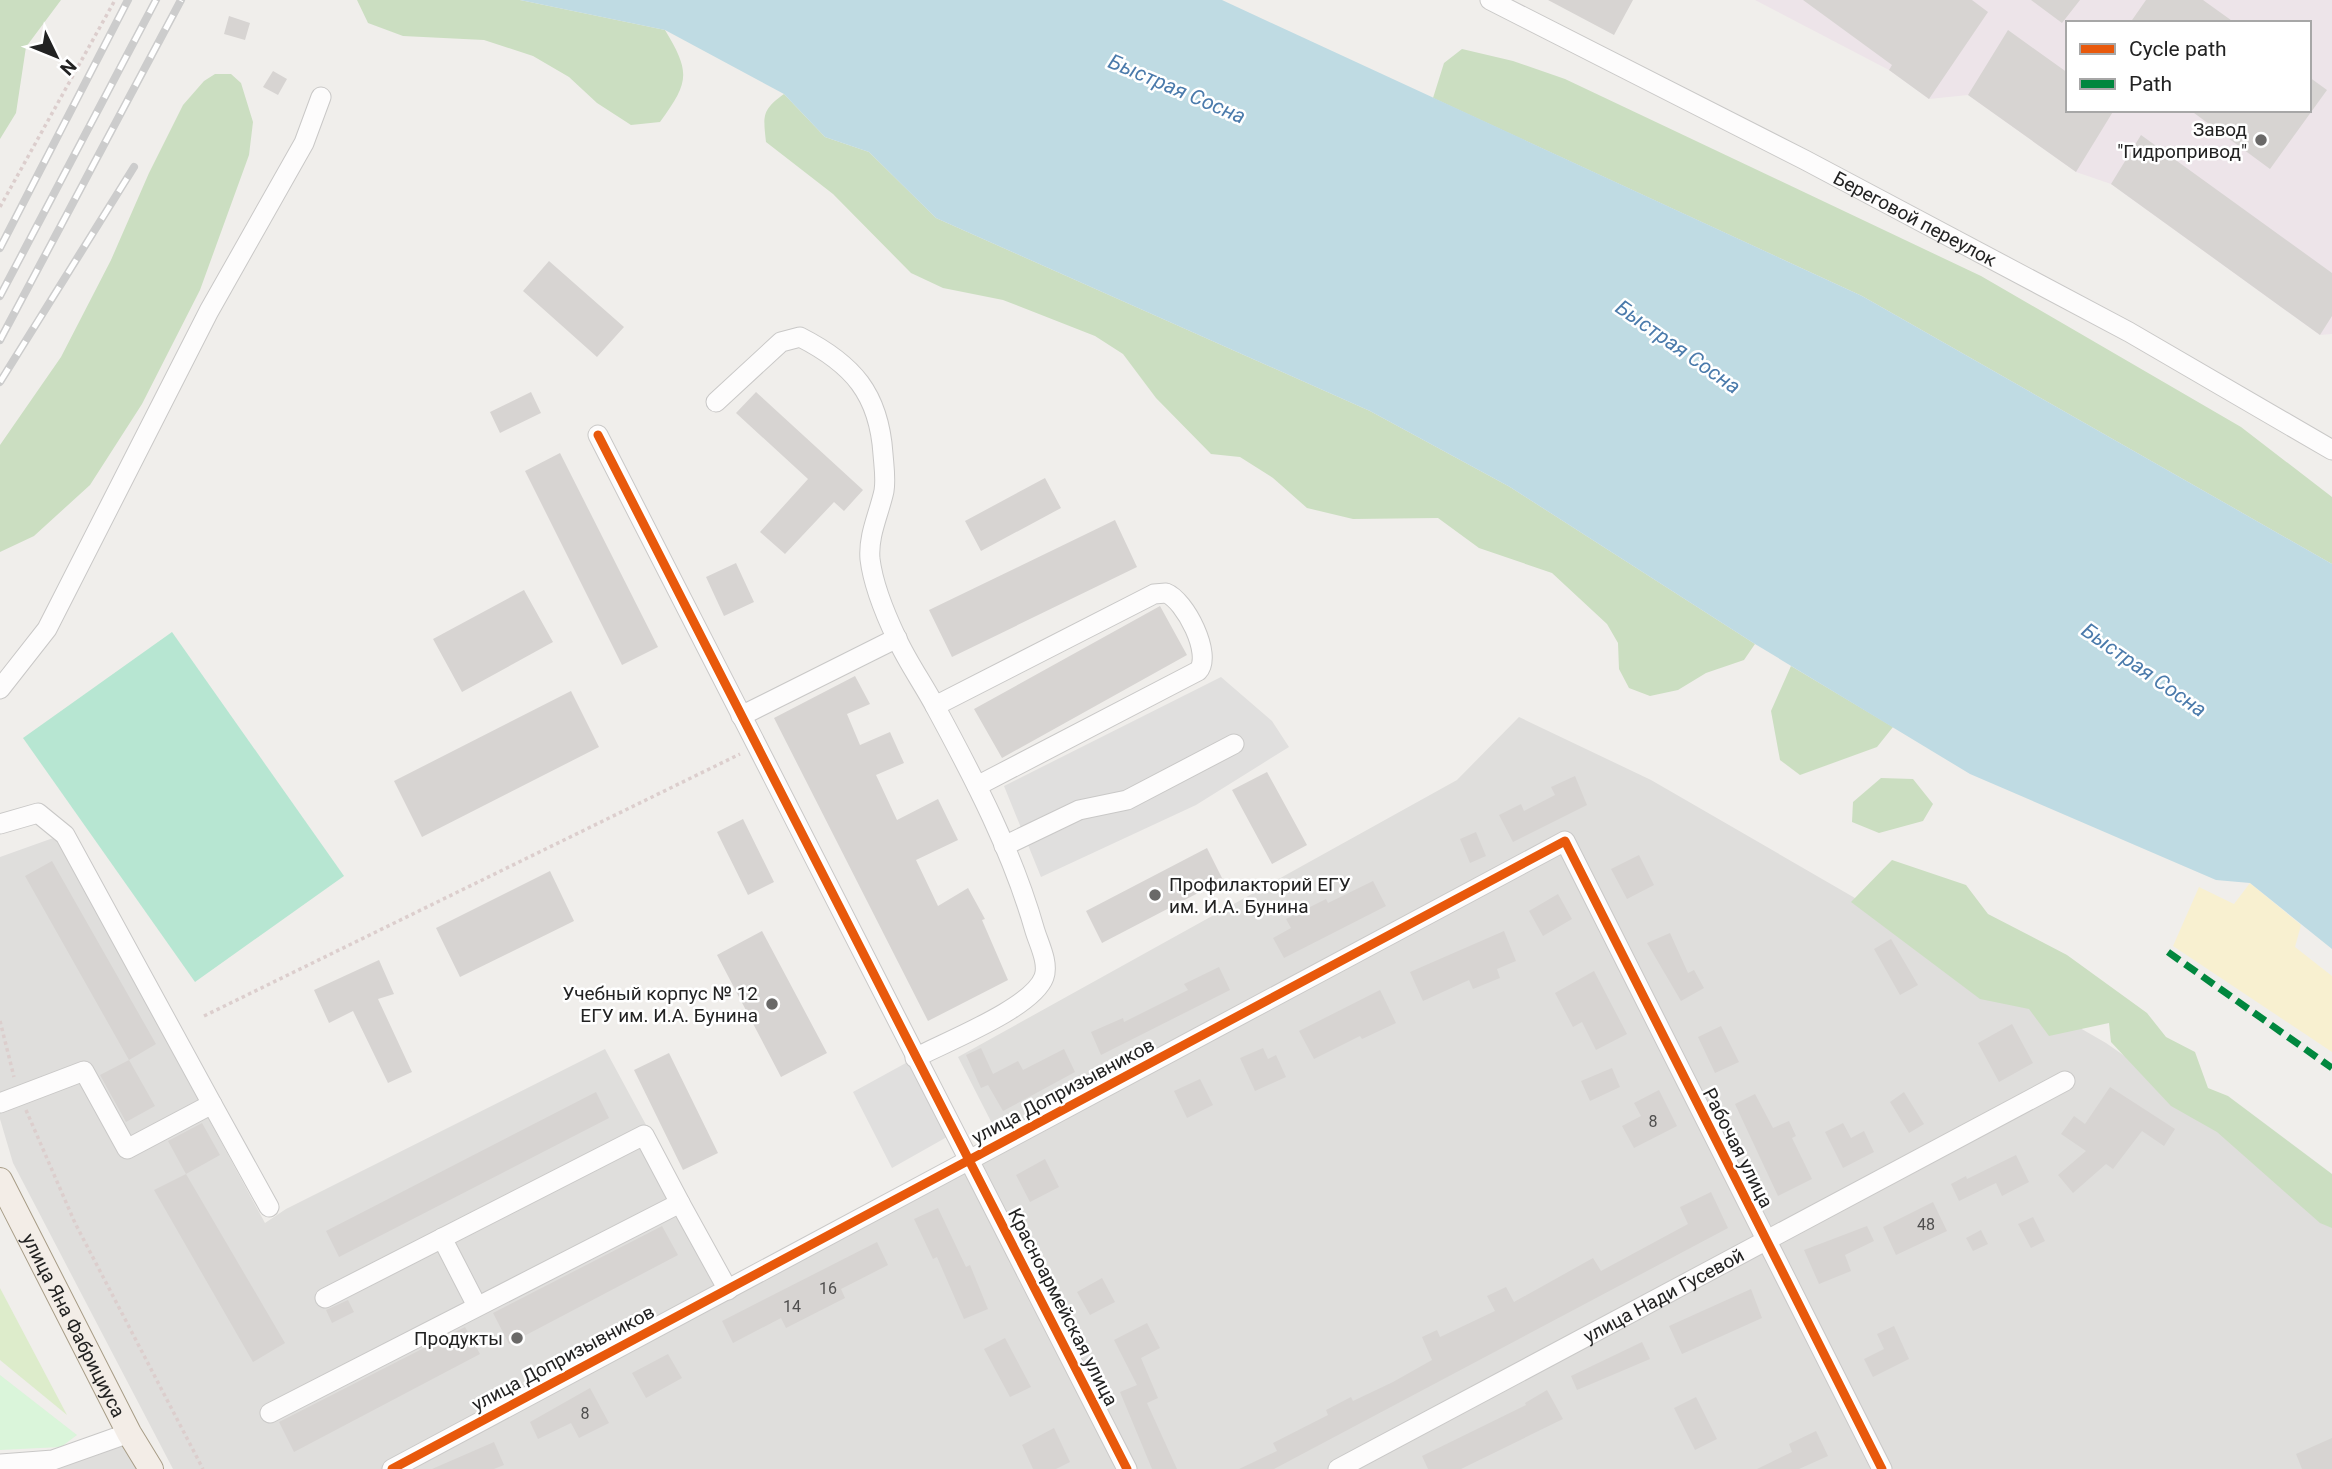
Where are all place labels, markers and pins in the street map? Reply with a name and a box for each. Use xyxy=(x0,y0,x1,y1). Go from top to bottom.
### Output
place label: Завод "Гидропривод" xyxy=(2117,118,2247,163)
marker: Завод "Гидропривод" xyxy=(2253,132,2269,148)
place label: Профилакторий ЕГУ им. И.А. Бунина xyxy=(1169,873,1351,918)
marker: Профилакторий ЕГУ им. И.А. Бунина xyxy=(1147,887,1163,903)
place label: Учебный корпус № 12 ЕГУ им. И.А. Бунина xyxy=(562,982,758,1027)
marker: Учебный корпус № 12 ЕГУ им. И.А. Бунина xyxy=(764,996,780,1012)
place label: Продукты xyxy=(414,1327,503,1350)
marker: Продукты xyxy=(509,1330,525,1346)

